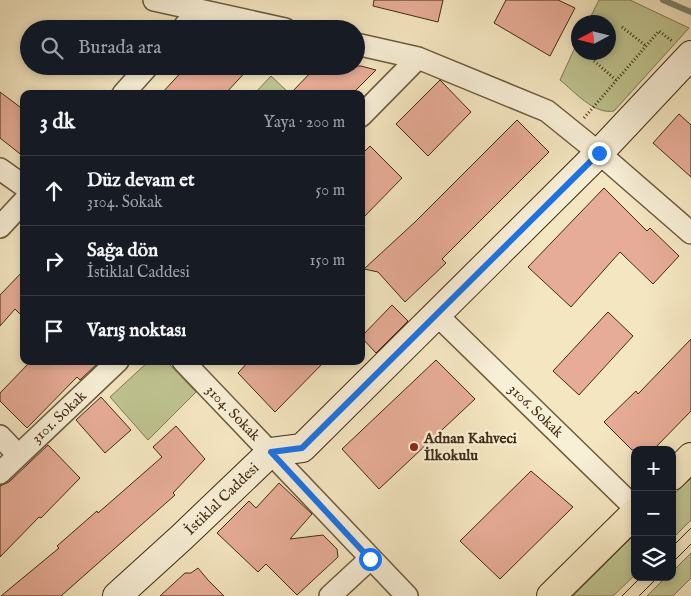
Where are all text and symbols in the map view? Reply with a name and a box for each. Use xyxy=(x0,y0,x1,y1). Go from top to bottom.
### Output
north arrow xyxy=(571,15,616,60)
search box xyxy=(20,20,365,75)
icon: search xyxy=(38,34,66,62)
text: Burada ara xyxy=(78,36,162,60)
text: 3 dk xyxy=(40,109,75,136)
text: Yaya · 200 m xyxy=(264,113,345,133)
route end xyxy=(588,142,611,165)
text: Düz devam et xyxy=(87,169,195,193)
icon: ahead xyxy=(40,177,68,205)
text: 50 m xyxy=(316,181,345,201)
text: 3104. Sokak xyxy=(87,193,163,213)
text: Sağa dön xyxy=(87,239,158,263)
icon: right xyxy=(40,247,68,275)
text: 150 m xyxy=(310,251,345,271)
text: İstiklal Caddesi xyxy=(87,263,190,283)
icon: arrive xyxy=(40,317,68,345)
text: Varış noktası xyxy=(87,319,186,343)
street label: 3106. Sokak xyxy=(504,380,568,443)
street label: 3104. Sokak xyxy=(202,381,265,446)
street label: 3101. Sokak xyxy=(27,386,91,447)
place label: Adnan Kahveci İlkokulu xyxy=(423,429,517,465)
marker: Adnan Kahveci İlkokulu xyxy=(408,441,420,453)
map controls xyxy=(631,446,676,581)
button: + xyxy=(631,446,676,491)
street label: İstiklal Caddesi xyxy=(181,459,263,539)
button: − xyxy=(631,491,676,536)
button: layers xyxy=(631,536,676,581)
route start xyxy=(359,548,382,571)

